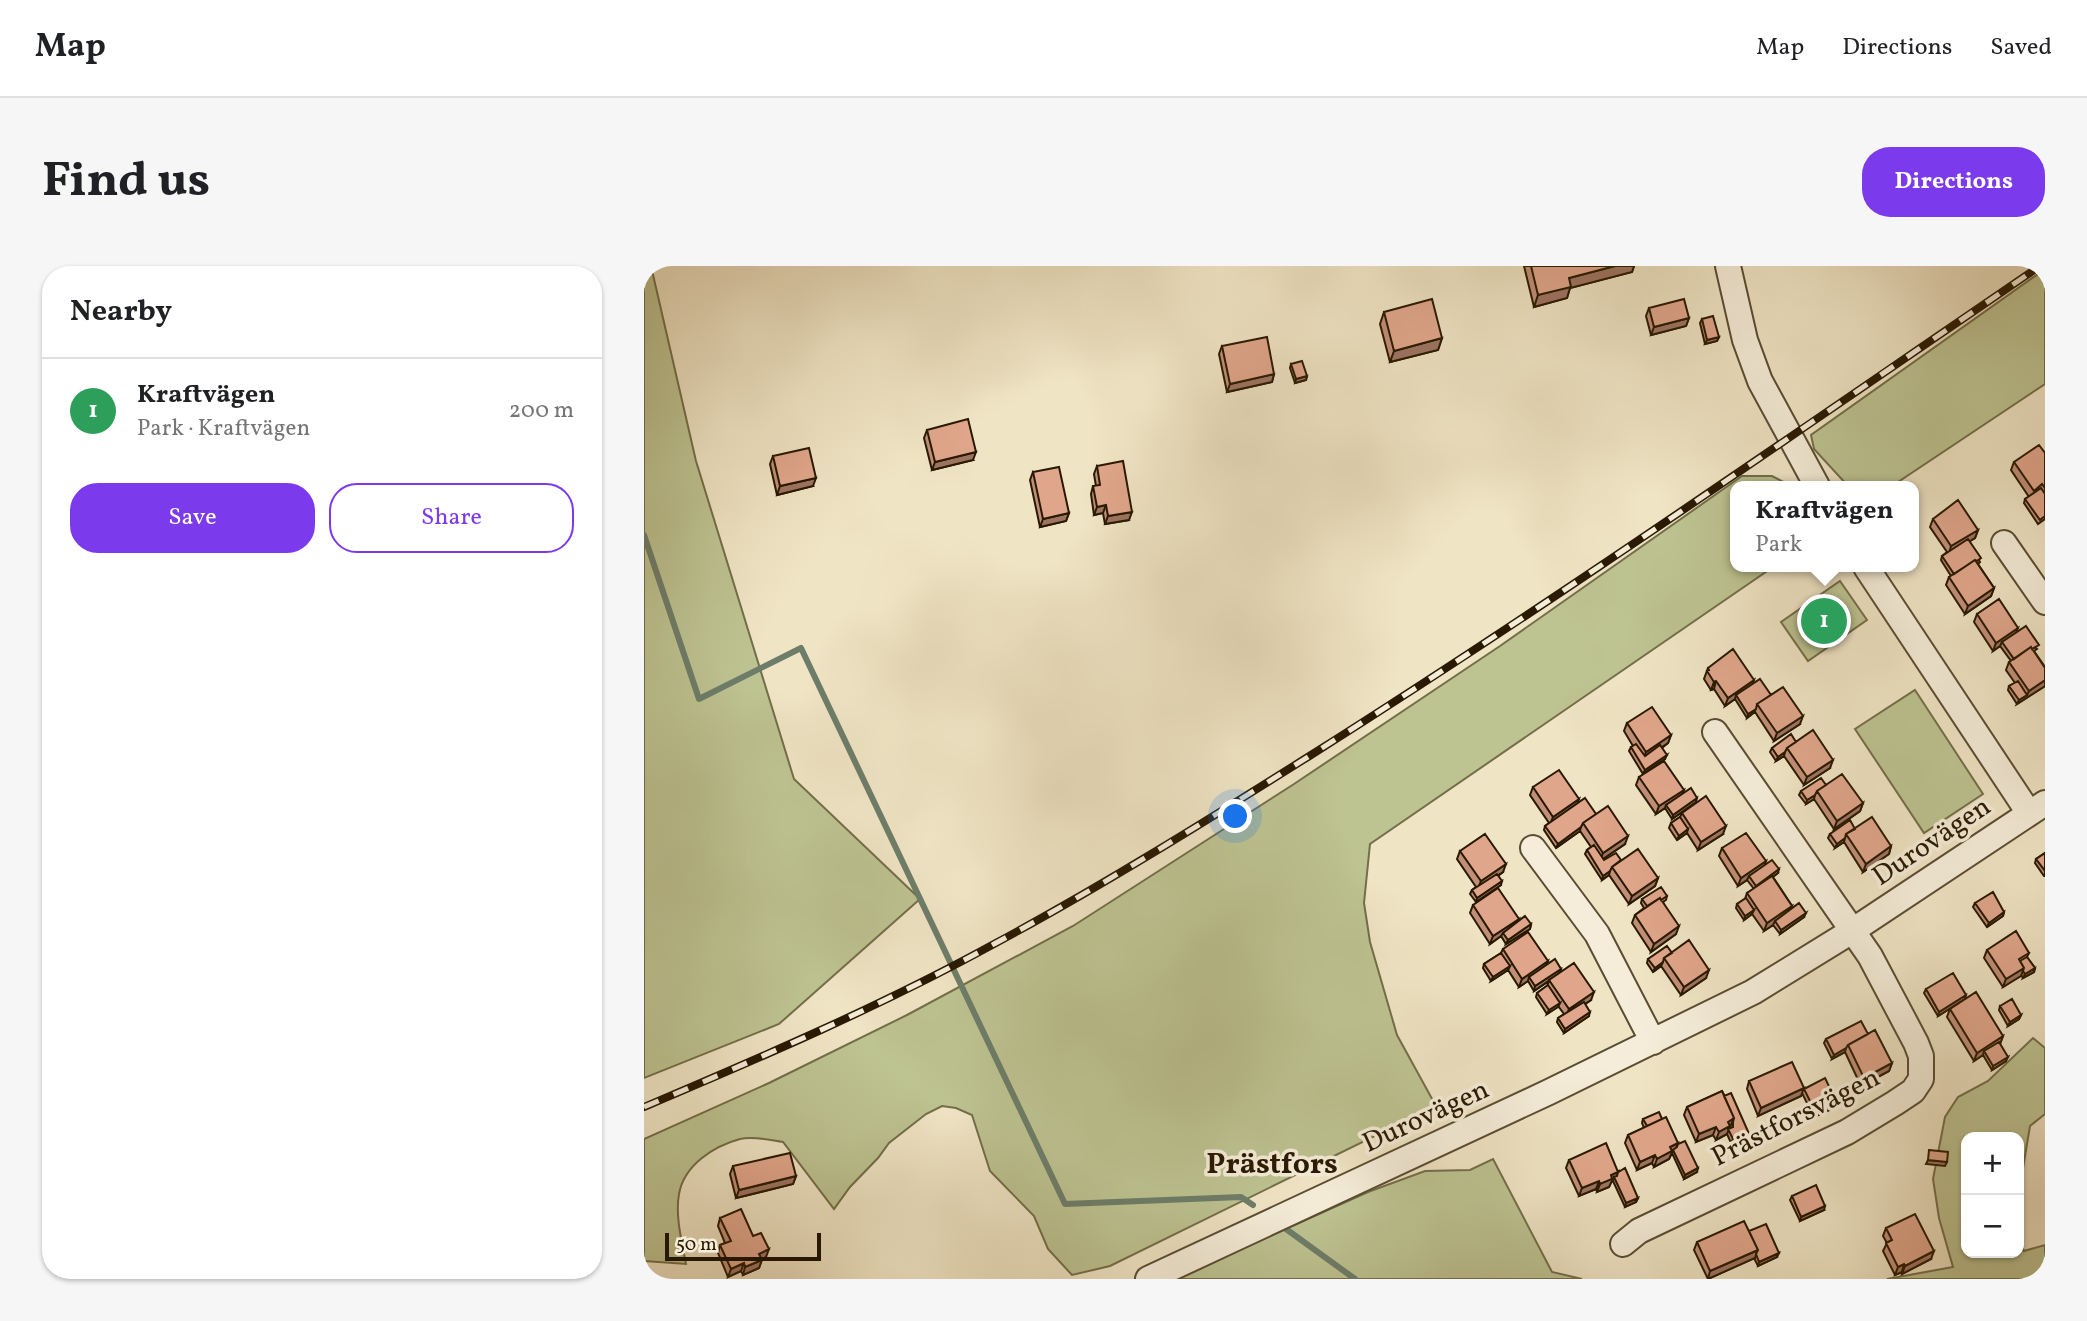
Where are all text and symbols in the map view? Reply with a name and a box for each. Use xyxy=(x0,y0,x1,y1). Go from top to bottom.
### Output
text: Map xyxy=(35,25,106,71)
text: Map xyxy=(1756,31,1804,65)
text: Directions xyxy=(1842,31,1952,65)
text: Saved xyxy=(1990,31,2052,65)
button: Directions xyxy=(1862,147,2045,217)
text: Find us xyxy=(42,148,210,217)
text: Nearby xyxy=(70,291,172,333)
text: Kraftvägen xyxy=(137,377,275,413)
text: 1 xyxy=(88,395,98,427)
text: 200 m xyxy=(509,395,574,427)
text: Park · Kraftvägen xyxy=(137,413,310,445)
popup xyxy=(1730,481,1919,572)
button: Save xyxy=(70,483,315,553)
button: Share xyxy=(329,483,574,553)
text: Kraftvägen xyxy=(1755,493,1894,529)
text: Park xyxy=(1755,529,1802,561)
pin: 1 xyxy=(1801,595,1847,647)
street label: Durovägen xyxy=(1865,788,1999,896)
your location xyxy=(1218,799,1252,833)
street label: Prästforsvägen xyxy=(1705,1059,1887,1177)
street label: Durovägen xyxy=(1356,1071,1496,1163)
map controls xyxy=(1961,1132,2024,1258)
button: + xyxy=(1961,1132,2024,1195)
district label: Prästfors xyxy=(1206,1144,1338,1186)
button: − xyxy=(1961,1195,2024,1258)
scale bar xyxy=(665,1230,821,1262)
text: 50 m xyxy=(676,1232,717,1258)

